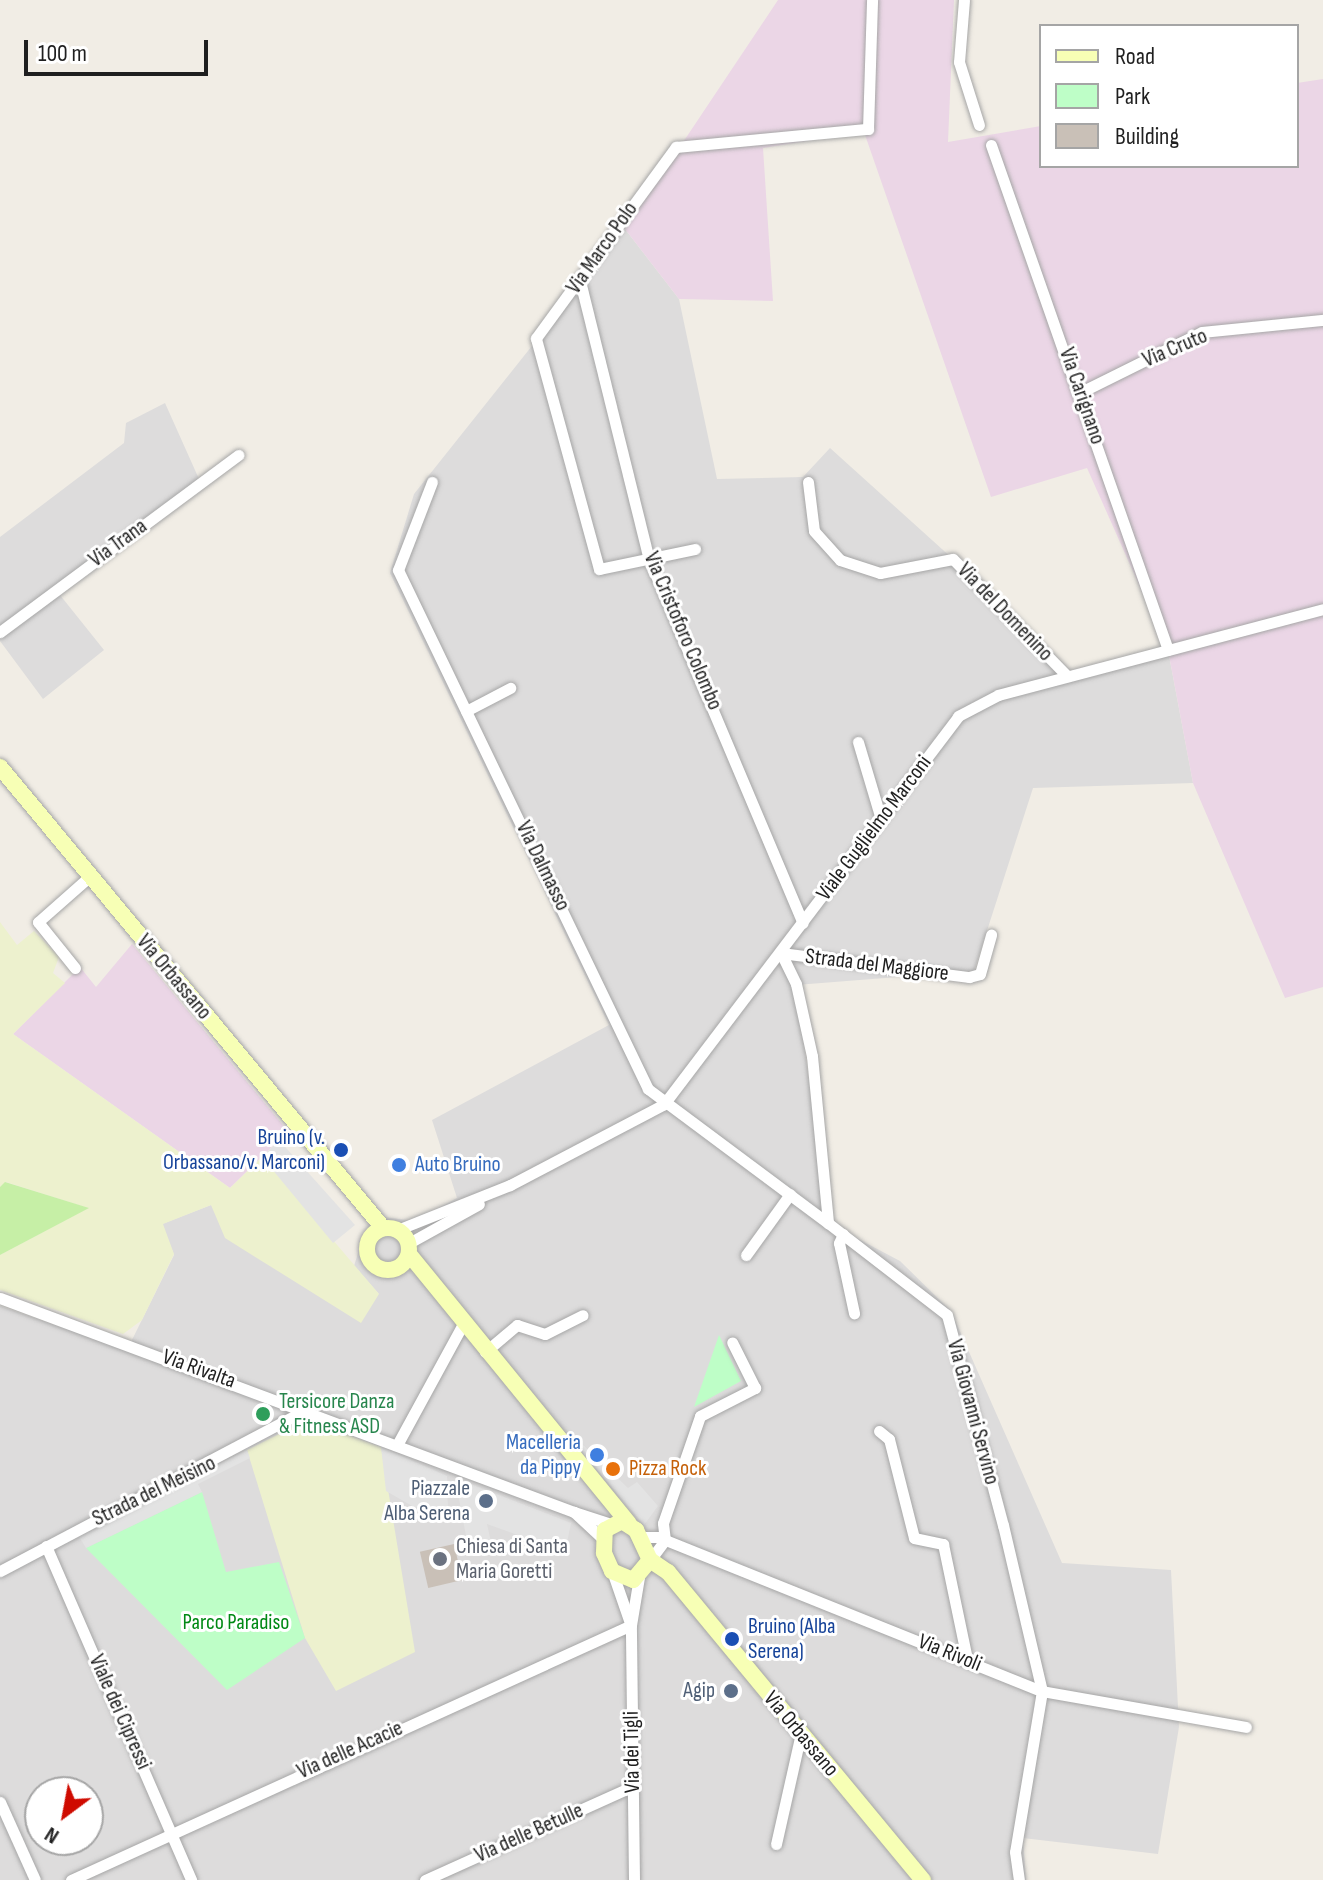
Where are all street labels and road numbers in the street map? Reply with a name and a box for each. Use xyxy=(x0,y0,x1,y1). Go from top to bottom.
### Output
street label: Via Marco Polo xyxy=(561,197,643,299)
street label: Via Cruto xyxy=(1139,323,1211,373)
street label: Via Carignano xyxy=(1053,344,1111,448)
street label: Via Trana xyxy=(84,513,152,573)
street label: Via Cristoforo Colombo xyxy=(638,548,728,714)
street label: Via del Domenino xyxy=(952,557,1058,667)
street label: Viale Guglielmo Marconi xyxy=(811,750,937,906)
street label: Via Dalmasso xyxy=(510,817,576,915)
street label: Via Orbassano xyxy=(131,929,217,1025)
street label: Strada del Maggiore xyxy=(804,943,950,987)
street label: Via Giovanni Servino xyxy=(941,1337,1005,1487)
street label: Via Rivalta xyxy=(159,1344,239,1394)
street label: Strada del Meisino xyxy=(88,1450,220,1532)
street label: Via Rivoli xyxy=(914,1628,986,1678)
street label: Viale dei Cipressi xyxy=(83,1651,157,1773)
street label: Via Orbassano xyxy=(758,1686,844,1782)
street label: Via dei Tigli xyxy=(618,1711,646,1793)
street label: Via delle Acacie xyxy=(293,1715,407,1785)
street label: Via delle Betulle xyxy=(471,1797,587,1869)

